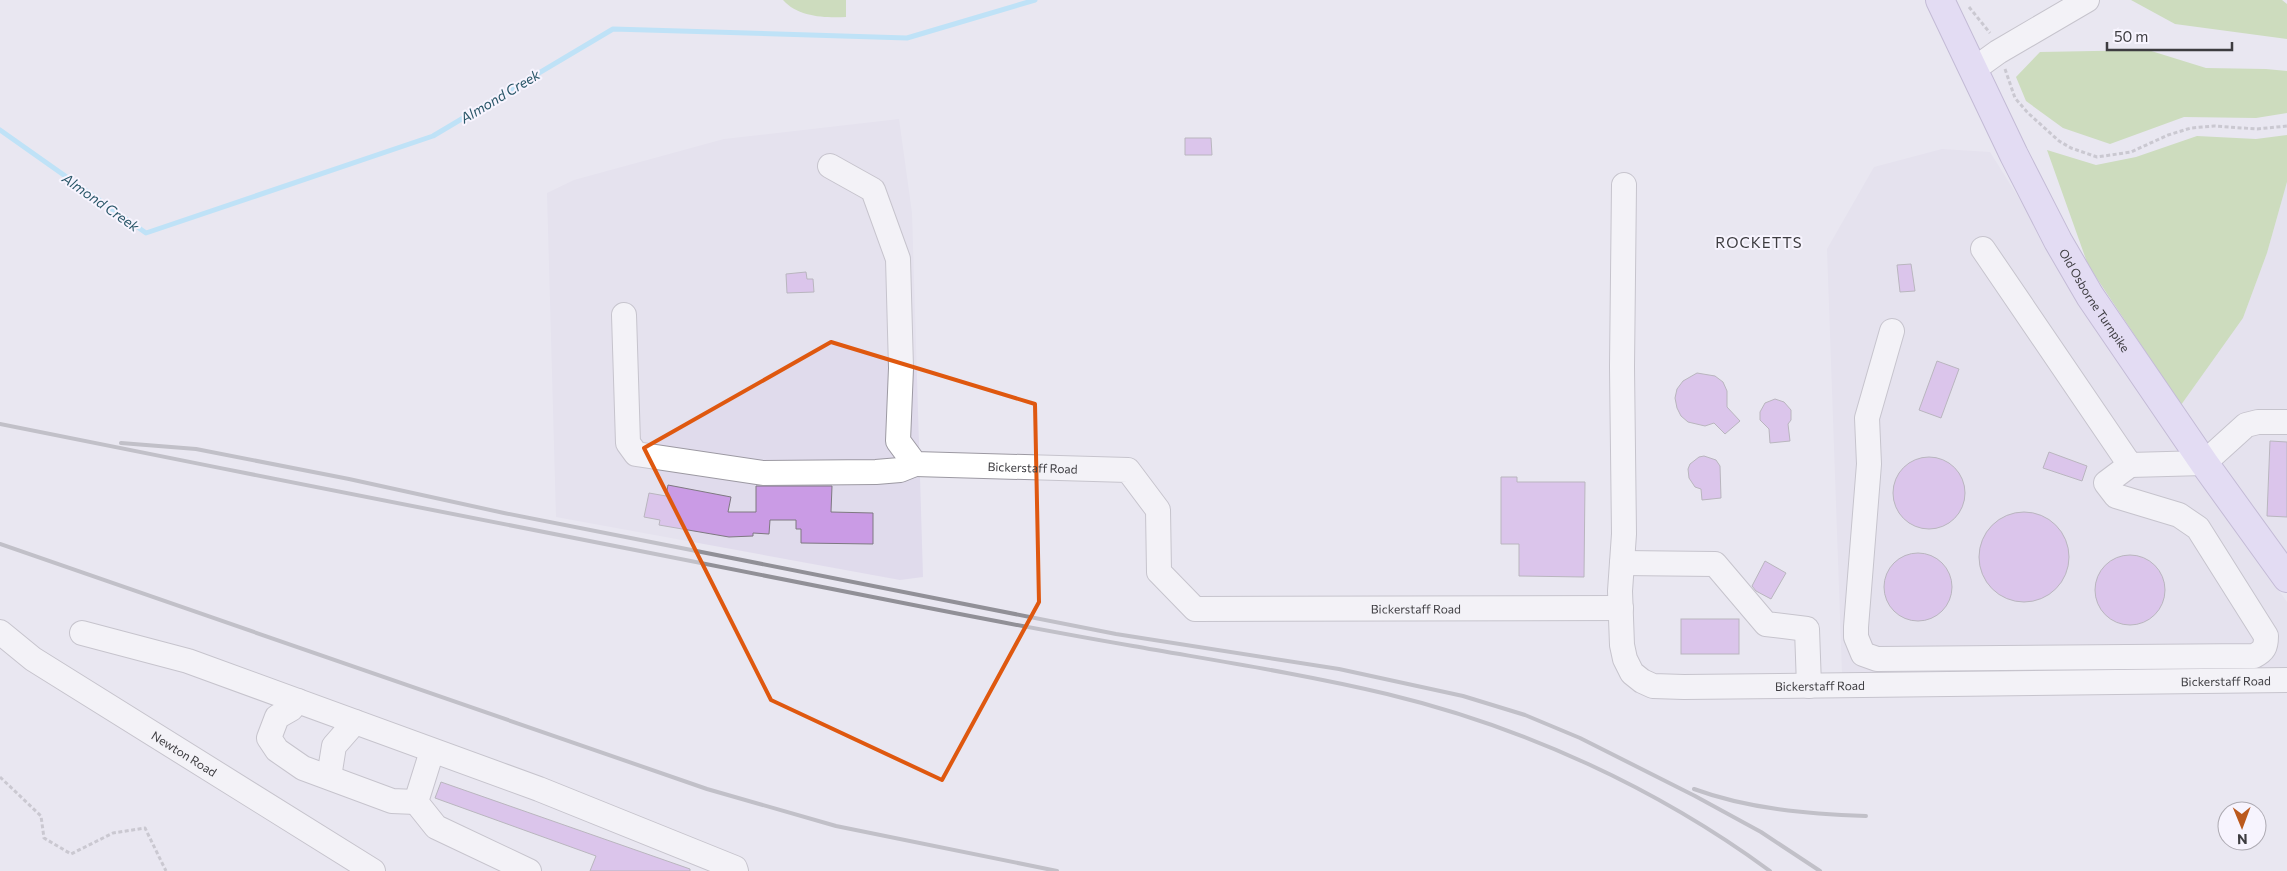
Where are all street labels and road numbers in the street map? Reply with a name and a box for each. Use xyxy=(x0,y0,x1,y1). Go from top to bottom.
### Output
street label: Old Osborne Turnpike xyxy=(2057,246,2133,354)
street label: Bickerstaff Road xyxy=(987,459,1078,476)
street label: Bickerstaff Road xyxy=(1371,601,1461,616)
street label: Bickerstaff Road xyxy=(2181,673,2271,688)
street label: Bickerstaff Road xyxy=(1775,678,1865,693)
street label: Newton Road xyxy=(149,728,220,779)

